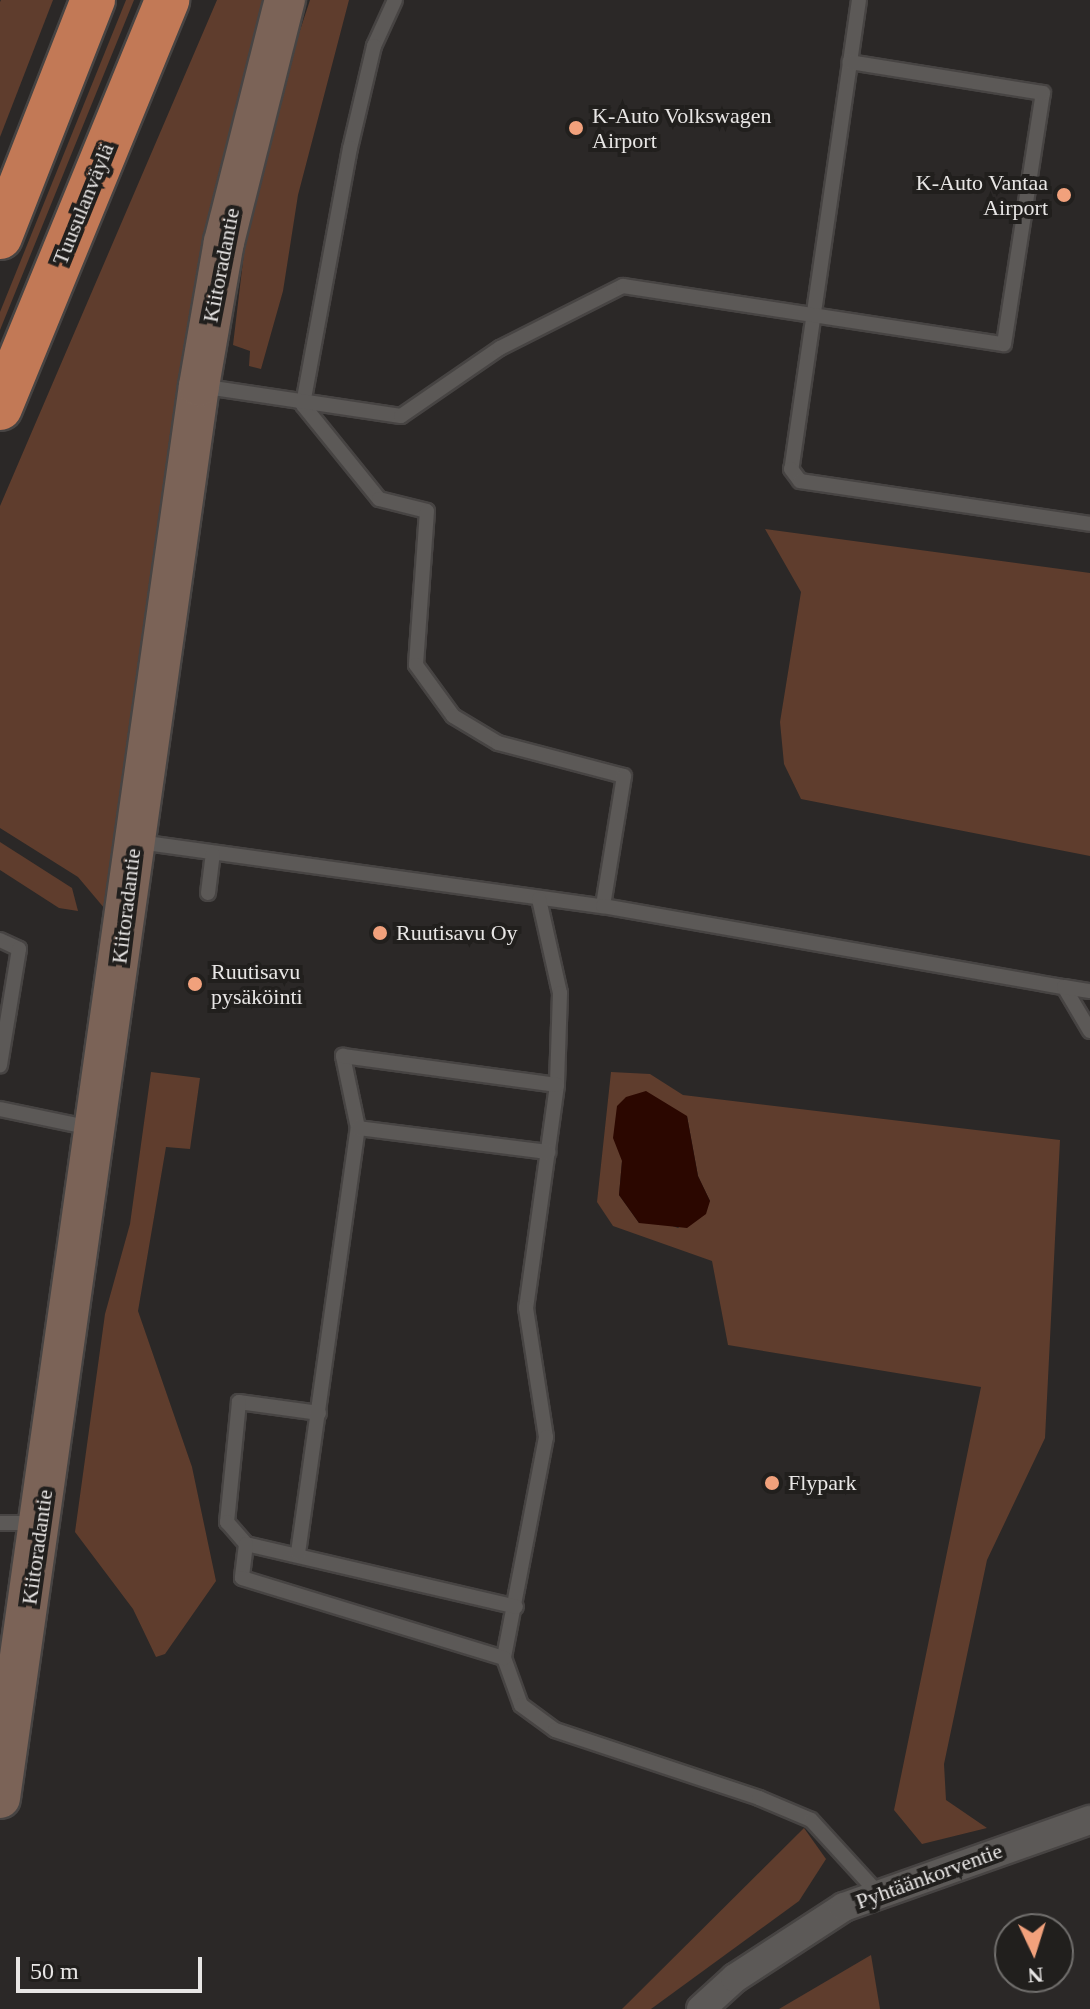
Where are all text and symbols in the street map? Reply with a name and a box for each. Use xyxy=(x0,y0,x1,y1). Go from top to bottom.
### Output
place label: K-Auto Volkswagen Airport xyxy=(592,102,772,154)
marker: K-Auto Volkswagen Airport xyxy=(567,119,585,137)
street label: Tuusulanväylä xyxy=(47,139,119,269)
place label: K-Auto Vantaa Airport xyxy=(915,169,1048,220)
marker: K-Auto Vantaa Airport xyxy=(1055,186,1073,204)
street label: Kiitoradantie xyxy=(197,206,245,324)
street label: Kiitoradantie xyxy=(106,847,146,965)
place label: Ruutisavu Oy xyxy=(396,920,518,946)
marker: Ruutisavu Oy xyxy=(371,924,389,942)
place label: Ruutisavu pysäköinti xyxy=(211,958,303,1010)
marker: Ruutisavu pysäköinti xyxy=(186,975,204,993)
place label: Flypark xyxy=(788,1470,856,1496)
marker: Flypark xyxy=(763,1474,781,1492)
street label: Kiitoradantie xyxy=(16,1488,58,1606)
street label: Pyhtäänkorventie xyxy=(852,1837,1006,1915)
north arrow xyxy=(994,1913,1074,1993)
scale bar xyxy=(20,1941,206,1991)
text: 50 m xyxy=(30,1958,79,1984)
text: N xyxy=(1027,1962,1044,1988)

